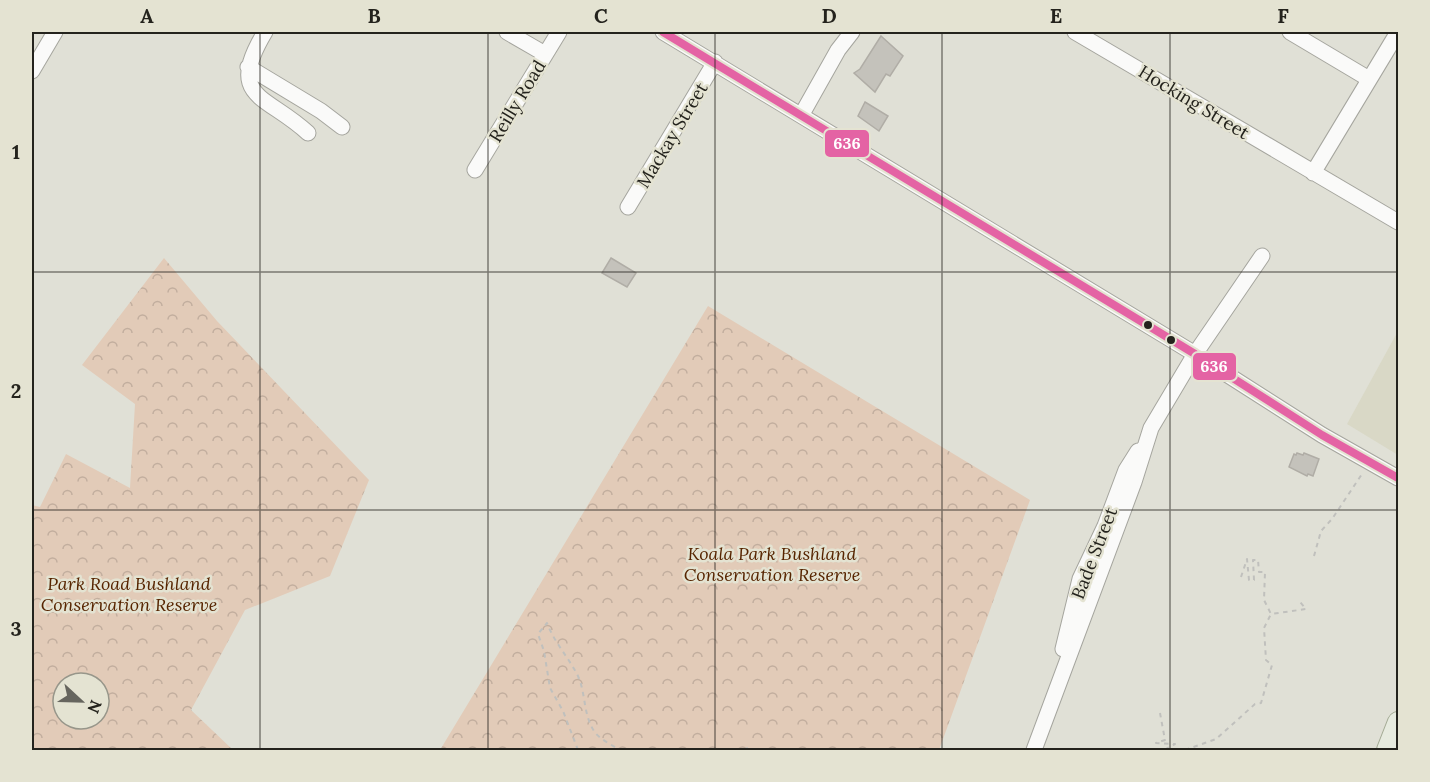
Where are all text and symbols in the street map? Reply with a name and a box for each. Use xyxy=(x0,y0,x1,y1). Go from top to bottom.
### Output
text: A xyxy=(140,3,154,28)
text: B xyxy=(367,3,381,28)
text: C xyxy=(594,3,608,28)
text: D xyxy=(821,3,837,28)
text: E xyxy=(1050,3,1062,28)
text: F xyxy=(1277,3,1289,28)
street label: Reilly Road xyxy=(484,56,551,146)
street label: Hocking Street xyxy=(1134,60,1254,144)
street label: Mackay Street xyxy=(631,78,713,192)
line badge: 636 xyxy=(824,129,870,158)
text: 636 xyxy=(833,133,861,153)
text: 1 xyxy=(12,139,20,164)
unlabelled marker xyxy=(1142,319,1154,331)
unlabelled marker xyxy=(1165,334,1177,346)
line badge: 636 xyxy=(1192,352,1237,381)
text: 636 xyxy=(1200,356,1228,376)
text: 2 xyxy=(11,378,21,403)
street label: Bade Street xyxy=(1066,504,1122,602)
park label: Koala Park Bushland Conservation Reserve xyxy=(684,542,860,586)
park label: Park Road Bushland Conservation Reserve xyxy=(41,572,217,616)
text: 3 xyxy=(10,616,22,641)
north arrow xyxy=(51,671,111,731)
text: N xyxy=(83,697,106,716)

